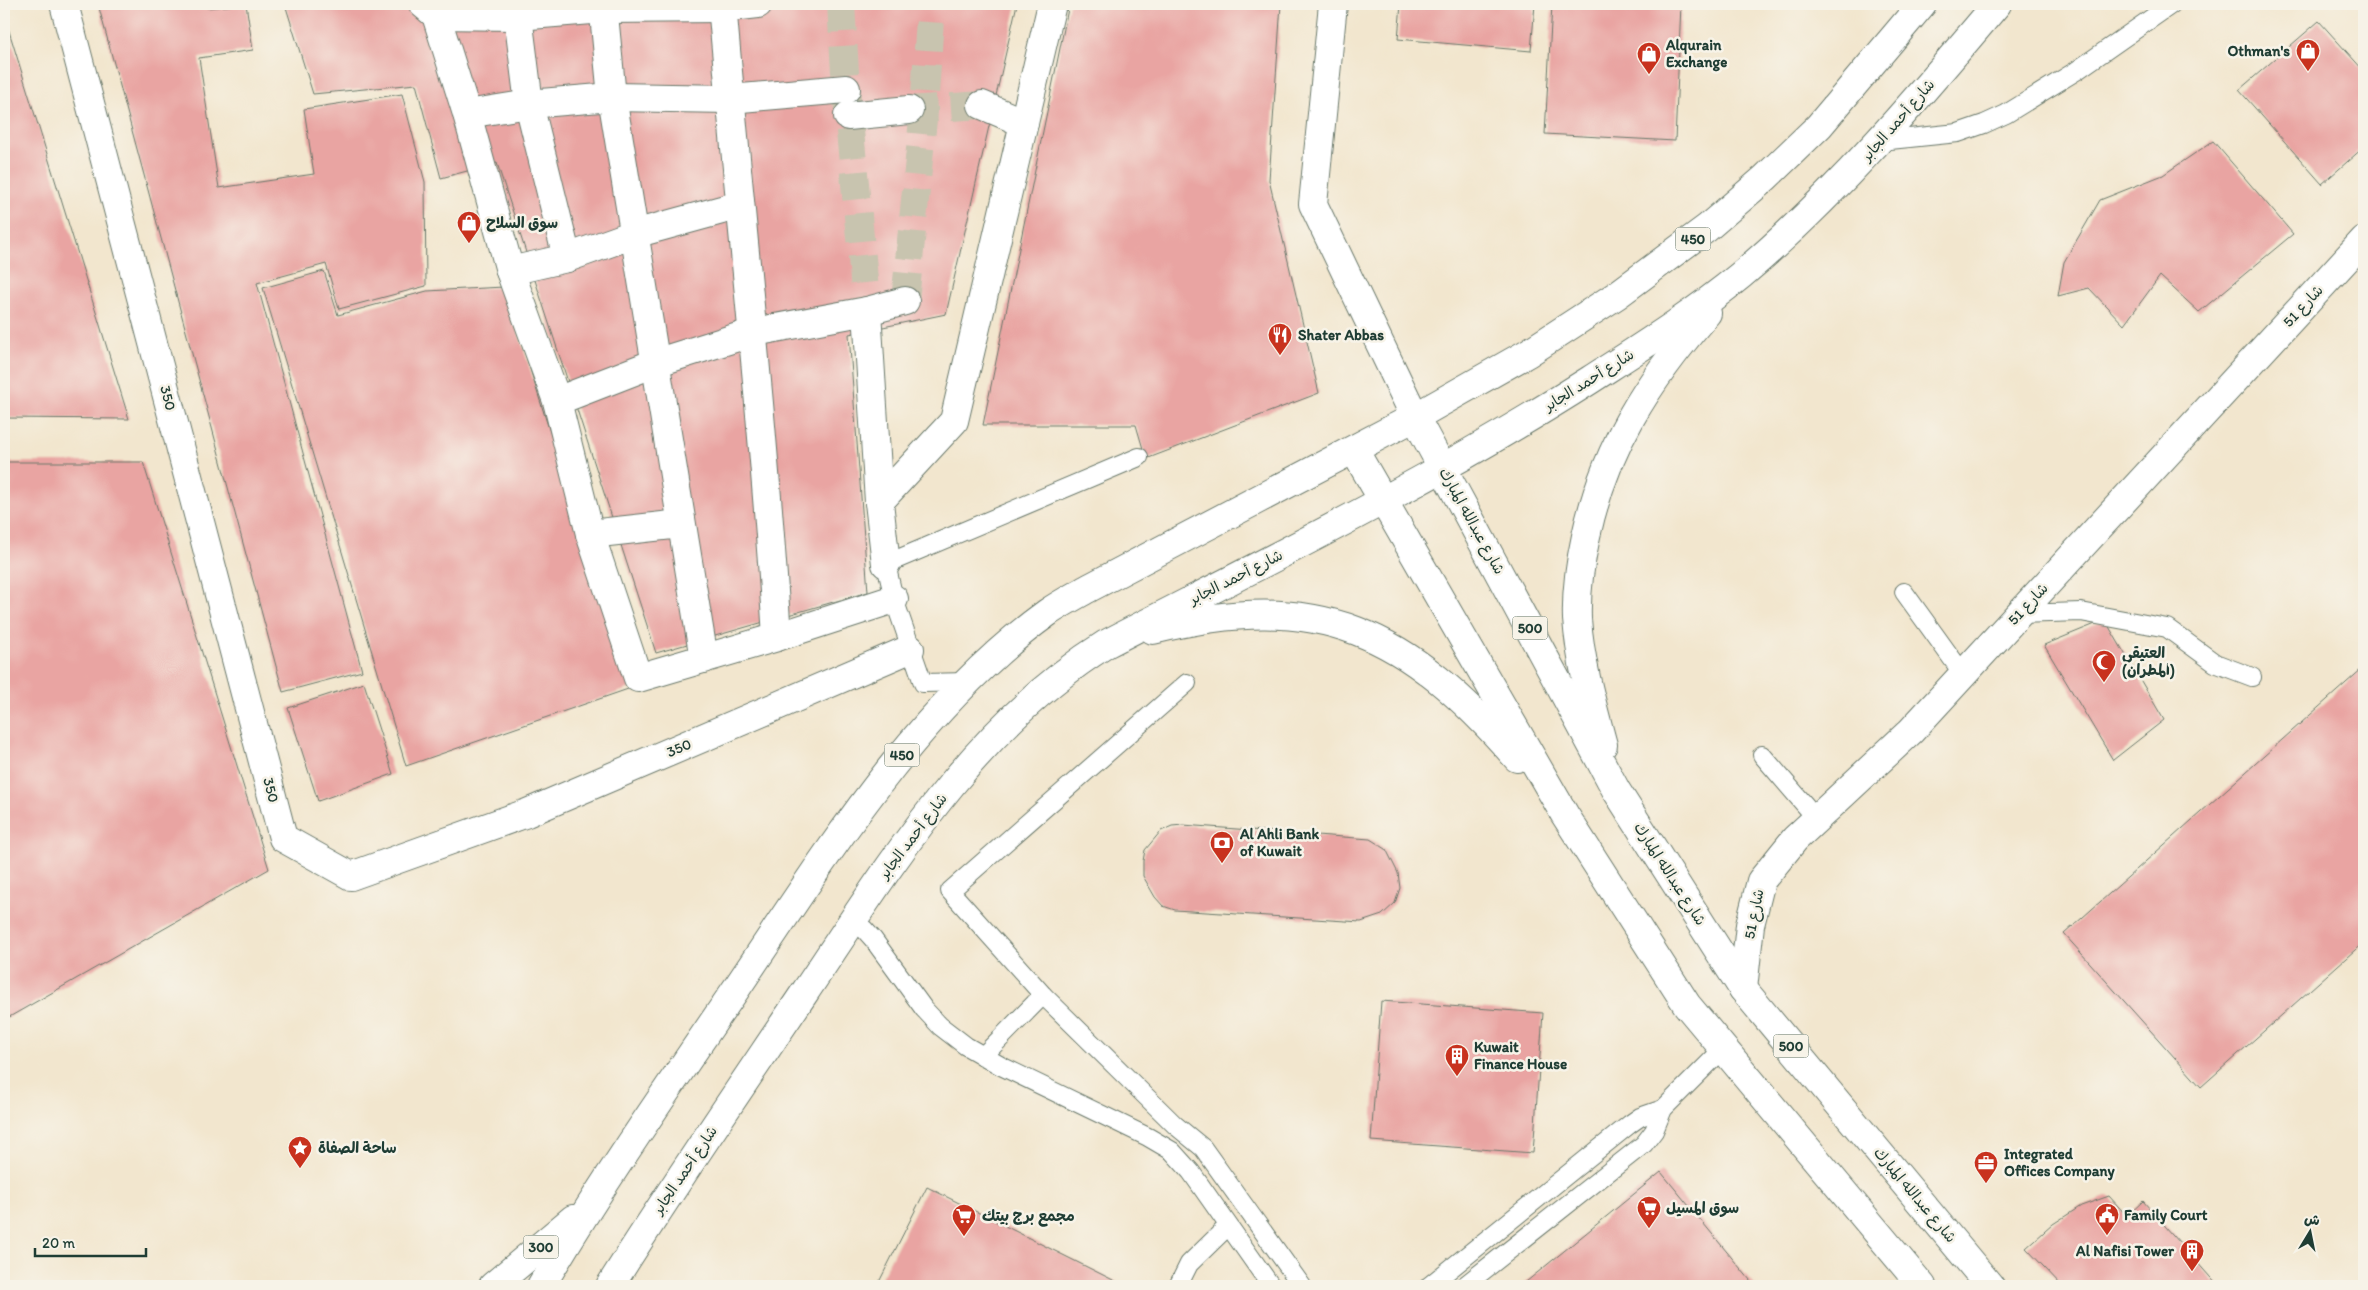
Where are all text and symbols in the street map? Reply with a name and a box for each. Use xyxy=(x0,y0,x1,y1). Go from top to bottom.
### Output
place label: Alqurain Exchange xyxy=(1665,36,1727,72)
shop icon: Othman's xyxy=(2295,38,2321,72)
shop icon: Alqurain Exchange xyxy=(1636,41,1662,75)
place label: Othman's xyxy=(2227,42,2290,60)
street label: شارع أحمد الجابر xyxy=(1856,75,1939,167)
shop icon: سوق السلاح xyxy=(456,210,482,244)
place label: سوق السلاح xyxy=(486,214,558,233)
road number: 450 xyxy=(1676,228,1710,250)
street label: شارع 51 xyxy=(2279,281,2328,331)
restaurant icon: Shater Abbas xyxy=(1267,322,1293,356)
place label: Shater Abbas xyxy=(1298,326,1384,344)
street label: شارع أحمد الجابر xyxy=(1539,345,1638,417)
street label: 350 xyxy=(156,383,180,413)
street label: شارع عبدالله المبارك xyxy=(1434,465,1509,578)
street label: شارع أحمد الجابر xyxy=(1185,546,1286,610)
street label: شارع 51 xyxy=(2004,579,2053,629)
road number: 500 xyxy=(1512,616,1548,640)
place label: العتيقي (المطران) xyxy=(2122,644,2175,680)
mosque icon: العتيقي (المطران) xyxy=(2091,649,2117,683)
street label: 350 xyxy=(664,735,694,761)
road number: 450 xyxy=(884,744,920,766)
street label: 350 xyxy=(259,775,283,805)
street label: شارع أحمد الجابر xyxy=(874,790,952,884)
street label: شارع عبدالله المبارك xyxy=(1629,819,1710,929)
place label: Al Ahli Bank of Kuwait xyxy=(1239,825,1319,860)
bank icon: Al Ahli Bank of Kuwait xyxy=(1209,830,1235,864)
street label: شارع 51 xyxy=(1740,887,1769,941)
road number: 500 xyxy=(1774,1034,1808,1058)
place label: Kuwait Finance House xyxy=(1474,1038,1567,1073)
building icon: Kuwait Finance House xyxy=(1444,1043,1470,1077)
street label: شارع أحمد الجابر xyxy=(648,1123,722,1220)
place icon: ساحة الصفاة xyxy=(287,1135,313,1169)
place label: ساحة الصفاة xyxy=(318,1139,397,1157)
street label: شارع عبدالله المبارك xyxy=(1869,1144,1960,1247)
place label: Integrated Offices Company xyxy=(2004,1145,2115,1181)
office icon: Integrated Offices Company xyxy=(1973,1150,1999,1184)
supermarket icon: سوق المسيل xyxy=(1636,1195,1662,1229)
place label: سوق المسيل xyxy=(1666,1199,1739,1218)
public building icon: Family Court xyxy=(2094,1202,2120,1236)
supermarket icon: مجمع برج بيتك xyxy=(951,1203,977,1237)
place label: Family Court xyxy=(2124,1206,2208,1225)
place label: مجمع برج بيتك xyxy=(982,1207,1075,1227)
north arrow xyxy=(2286,1208,2336,1258)
text: ش xyxy=(2303,1210,2321,1229)
scale bar xyxy=(35,1225,146,1257)
text: 20 m xyxy=(42,1234,76,1252)
road number: 300 xyxy=(524,1236,558,1258)
building icon: Al Nafisi Tower xyxy=(2179,1238,2205,1272)
place label: Al Nafisi Tower xyxy=(2075,1242,2175,1260)

